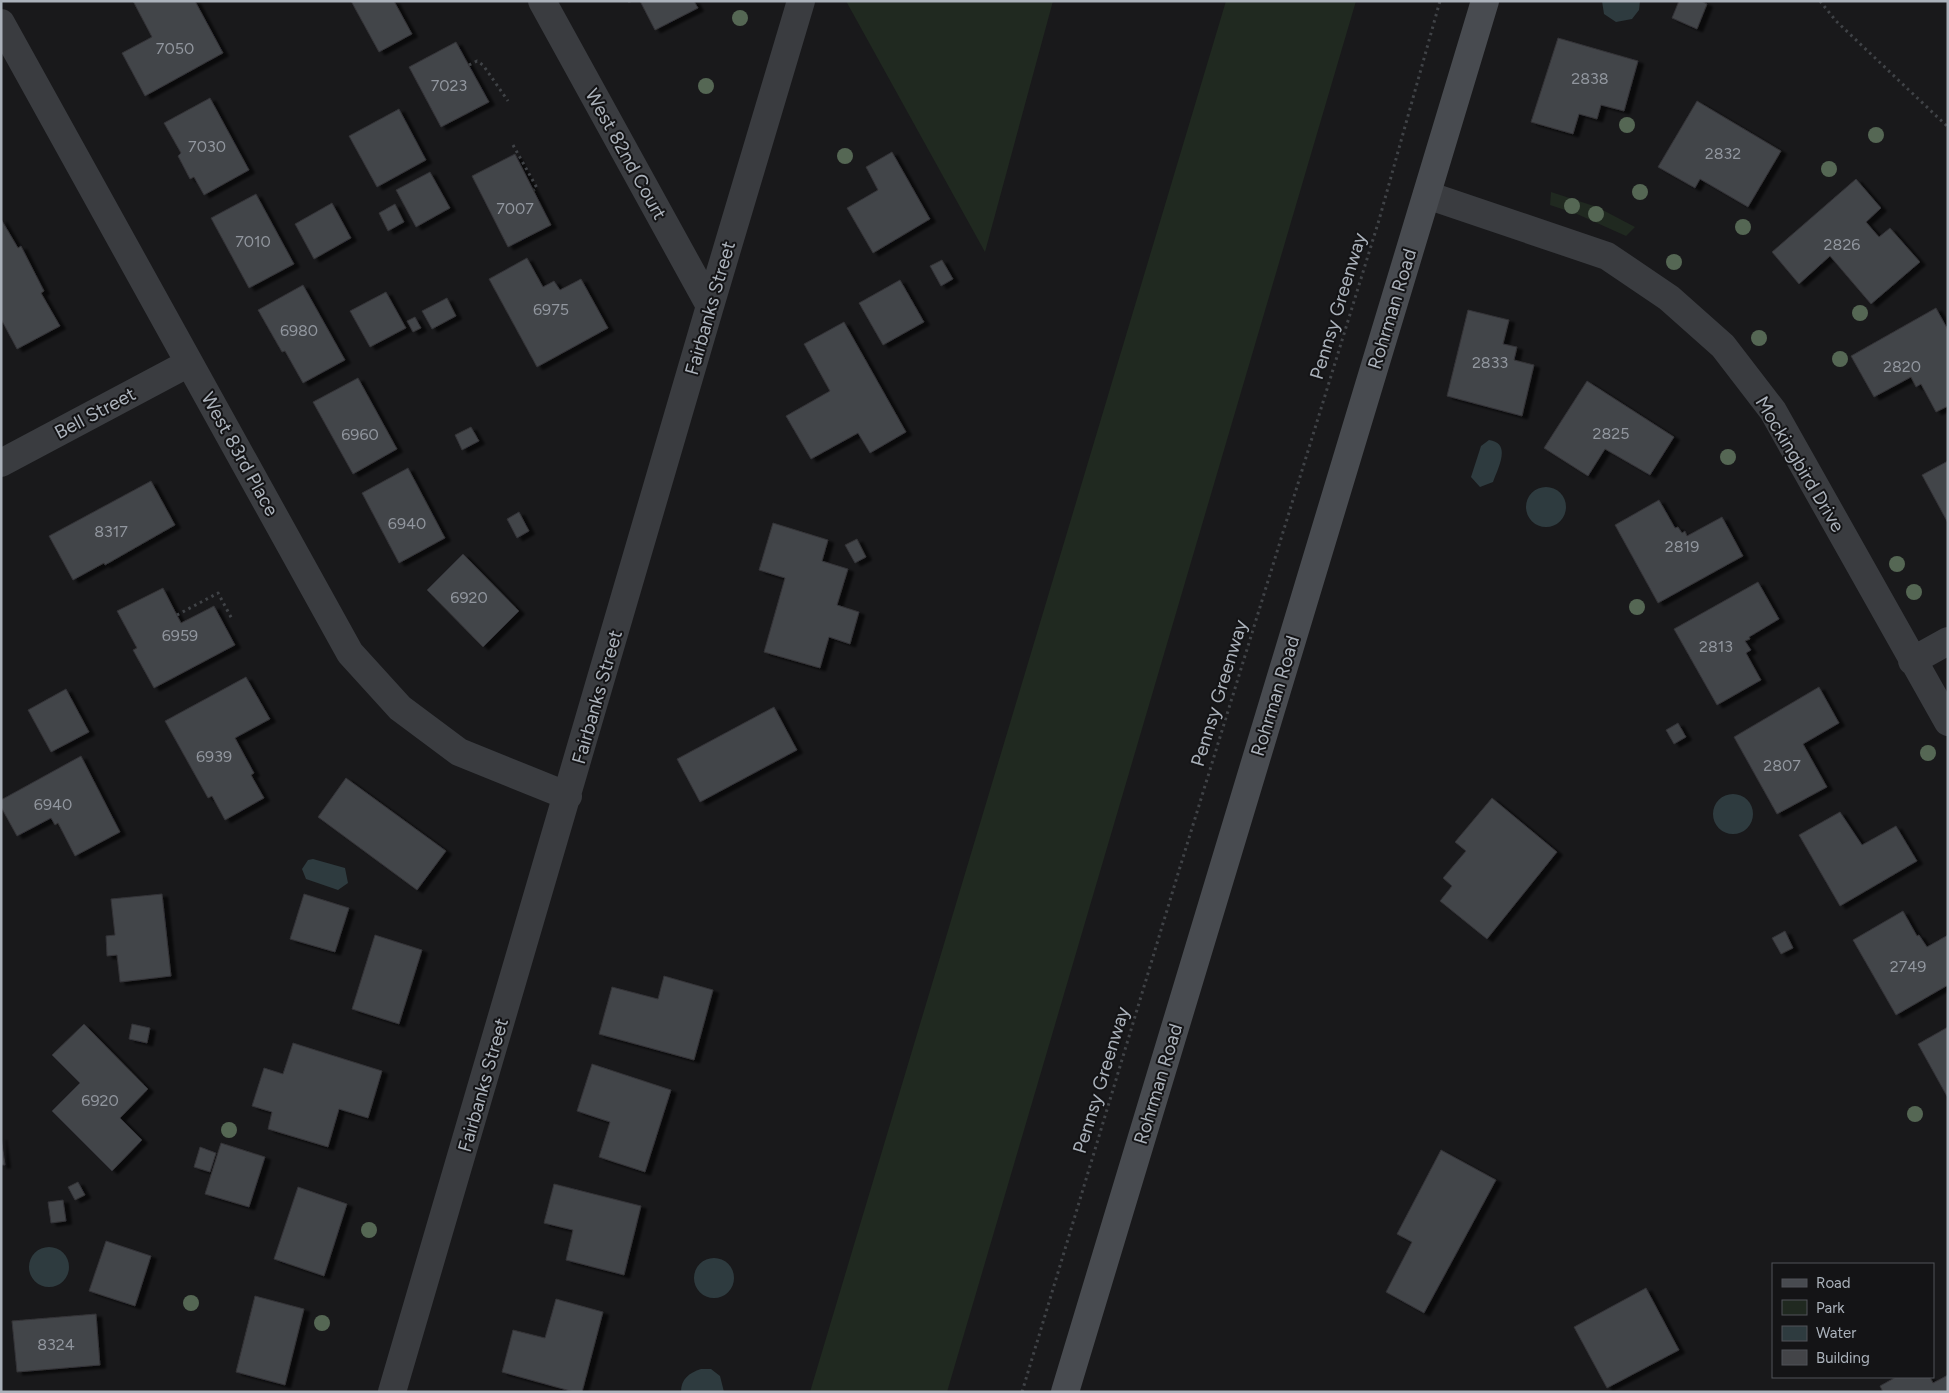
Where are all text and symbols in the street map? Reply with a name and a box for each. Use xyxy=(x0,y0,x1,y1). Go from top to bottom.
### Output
house number: 7050 xyxy=(156,39,194,58)
house number: 2838 xyxy=(1571,69,1609,88)
house number: 7023 xyxy=(431,76,467,95)
street label: West 82nd Court xyxy=(580,84,672,224)
house number: 7030 xyxy=(188,137,226,156)
house number: 2832 xyxy=(1705,144,1741,163)
house number: 7007 xyxy=(496,199,534,218)
street label: Pennsy Greenway xyxy=(1305,230,1371,382)
house number: 7010 xyxy=(235,232,271,251)
house number: 2826 xyxy=(1824,235,1860,254)
street label: Fairbanks Street xyxy=(680,238,740,378)
street label: Rohrman Road xyxy=(1363,246,1421,372)
house number: 6975 xyxy=(533,300,569,319)
house number: 6980 xyxy=(280,321,318,340)
house number: 2833 xyxy=(1472,353,1508,372)
house number: 2820 xyxy=(1883,357,1921,376)
street label: Bell Street xyxy=(51,382,139,444)
street label: West 83rd Place xyxy=(196,388,284,520)
street label: Mockingbird Drive xyxy=(1750,392,1850,536)
house number: 2825 xyxy=(1593,424,1629,443)
house number: 6960 xyxy=(341,425,379,444)
house number: 6940 xyxy=(388,514,426,533)
house number: 8317 xyxy=(94,522,128,541)
house number: 2819 xyxy=(1665,537,1699,556)
house number: 6920 xyxy=(450,588,488,607)
street label: Pennsy Greenway xyxy=(1186,617,1252,769)
house number: 6959 xyxy=(162,626,198,645)
street label: Fairbanks Street xyxy=(567,627,627,767)
street label: Rohrman Road xyxy=(1246,633,1304,759)
house number: 2813 xyxy=(1699,637,1733,656)
house number: 6939 xyxy=(196,747,232,766)
house number: 2807 xyxy=(1763,756,1801,775)
house number: 6940 xyxy=(34,795,72,814)
house number: 2749 xyxy=(1890,957,1926,976)
street label: Pennsy Greenway xyxy=(1068,1004,1134,1156)
street label: Fairbanks Street xyxy=(453,1015,513,1155)
street label: Rohrman Road xyxy=(1129,1021,1187,1147)
house number: 6920 xyxy=(81,1091,119,1110)
legend xyxy=(1772,1263,1934,1378)
text: Road xyxy=(1816,1274,1851,1292)
text: Park xyxy=(1816,1299,1845,1317)
text: Water xyxy=(1816,1324,1856,1342)
house number: 8324 xyxy=(37,1335,75,1354)
text: Building xyxy=(1816,1349,1870,1367)

